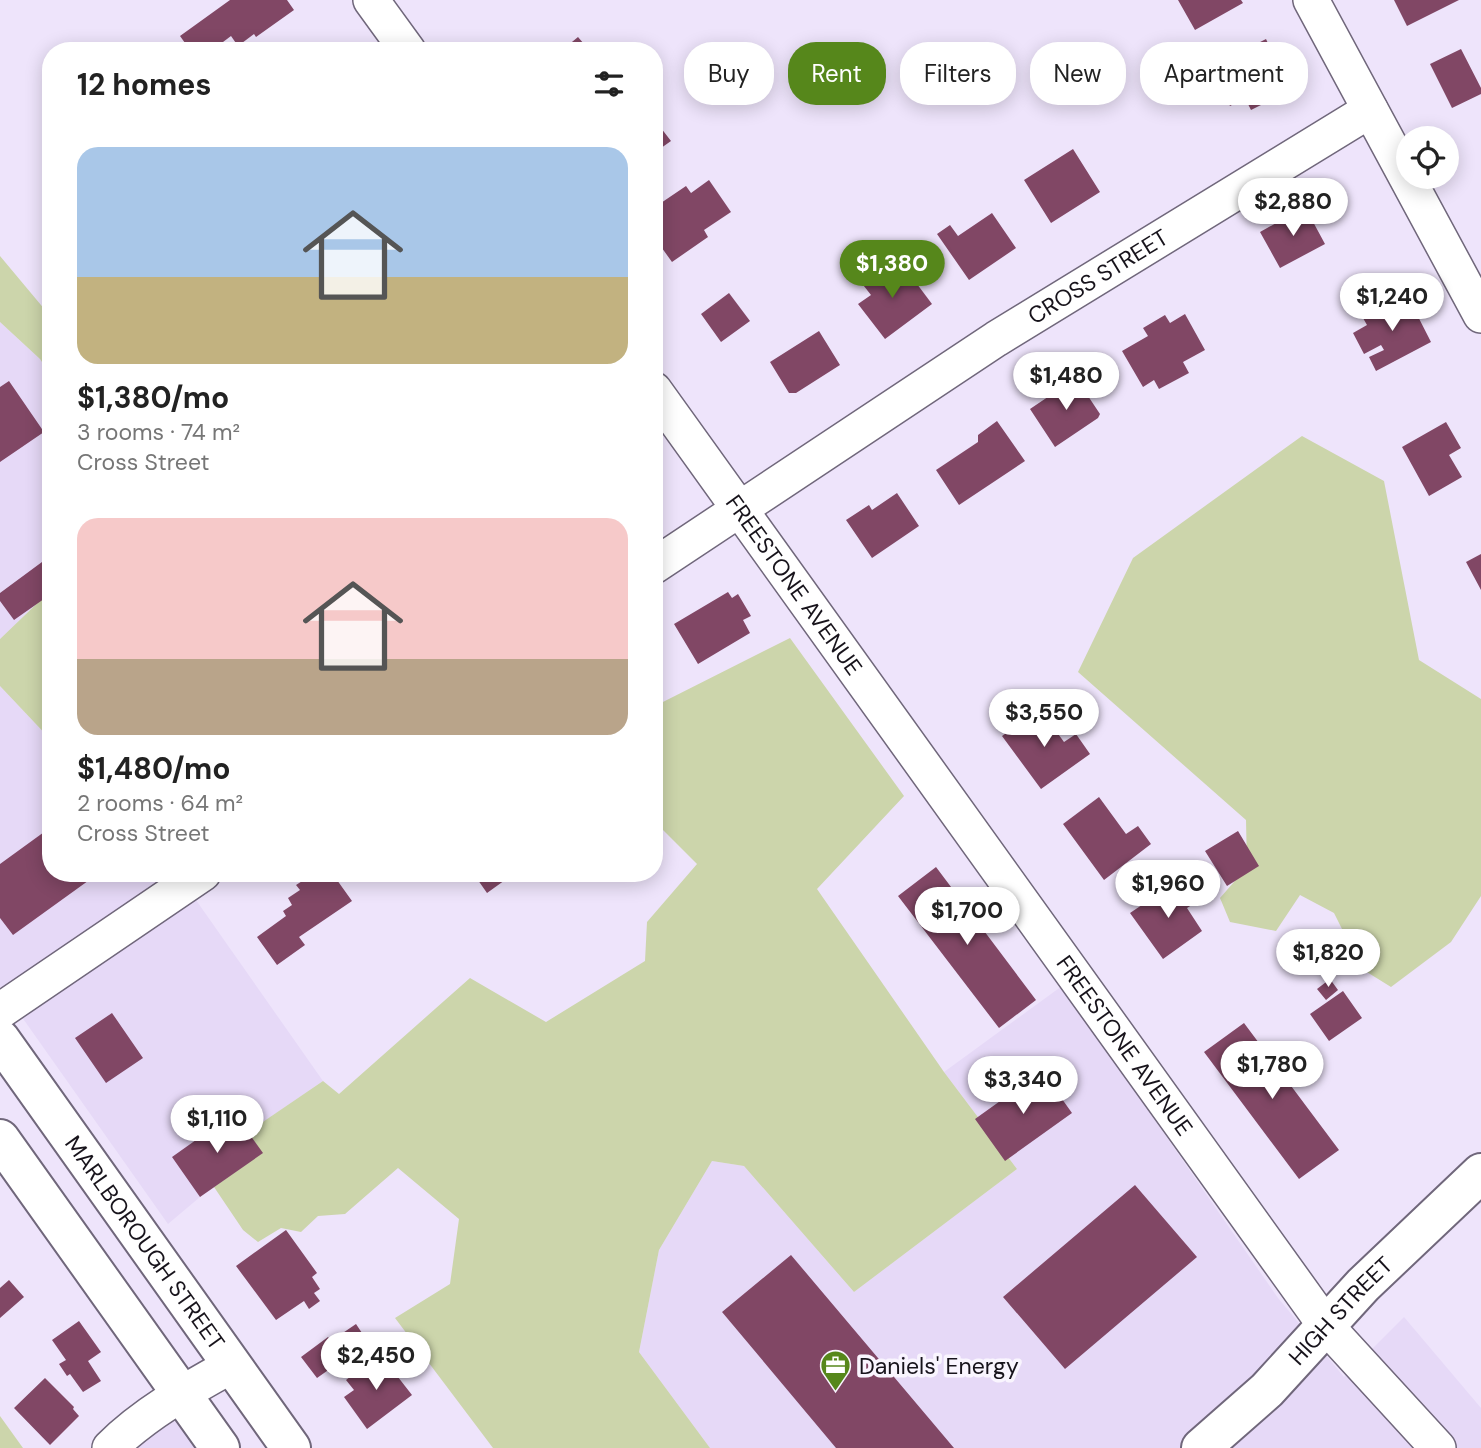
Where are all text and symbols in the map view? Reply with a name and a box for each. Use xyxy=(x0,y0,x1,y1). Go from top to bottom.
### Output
chip: Buy xyxy=(684,42,774,105)
chip: Rent xyxy=(788,42,886,105)
chip: Filters xyxy=(900,42,1016,105)
chip: New xyxy=(1030,42,1126,105)
chip: Apartment xyxy=(1140,42,1308,105)
text: 12 homes xyxy=(77,65,211,104)
icon: filters xyxy=(590,65,628,103)
map controls xyxy=(1396,126,1459,189)
button: locate xyxy=(1396,126,1459,189)
pin: $2,880 xyxy=(1236,178,1350,238)
text: $2,880 xyxy=(1254,186,1332,216)
icon: home xyxy=(290,192,416,318)
street label: CROSS STREET xyxy=(1022,222,1174,331)
pin: $1,380 xyxy=(835,240,949,300)
text: $1,380 xyxy=(856,248,928,278)
pin: $1,240 xyxy=(1335,274,1449,333)
text: $1,240 xyxy=(1356,281,1428,311)
pin: $1,480 xyxy=(1009,352,1123,412)
text: $1,480 xyxy=(1029,360,1103,390)
text: $1,380/mo xyxy=(77,378,229,417)
text: 3 rooms · 74 m² xyxy=(77,417,240,447)
text: Cross Street xyxy=(77,447,210,477)
street label: FREESTONE AVENUE xyxy=(719,489,869,681)
icon: home xyxy=(290,563,416,689)
pin: $3,550 xyxy=(987,690,1101,749)
text: $3,550 xyxy=(1005,697,1083,727)
text: $1,480/mo xyxy=(77,749,231,788)
text: 2 rooms · 64 m² xyxy=(77,788,243,818)
text: Cross Street xyxy=(77,818,210,848)
pin: $1,960 xyxy=(1111,860,1225,920)
text: $1,960 xyxy=(1131,868,1205,898)
pin: $1,700 xyxy=(910,888,1024,947)
text: $1,700 xyxy=(931,895,1003,925)
pin: $1,820 xyxy=(1271,930,1385,989)
text: $1,820 xyxy=(1292,937,1364,967)
street label: FREESTONE AVENUE xyxy=(1050,949,1200,1142)
pin: $1,780 xyxy=(1215,1042,1329,1101)
text: $1,780 xyxy=(1237,1049,1307,1079)
pin: $3,340 xyxy=(966,1056,1080,1116)
text: $3,340 xyxy=(984,1064,1062,1094)
pin: $1,110 xyxy=(160,1096,274,1155)
text: $1,110 xyxy=(187,1103,247,1133)
street label: MARLBOROUGH STREET xyxy=(58,1130,232,1356)
street label: HIGH STREET xyxy=(1282,1250,1399,1372)
pin: $2,450 xyxy=(319,1332,433,1392)
text: $2,450 xyxy=(337,1340,415,1370)
office icon: Daniels' Energy xyxy=(819,1349,853,1393)
place label: Daniels' Energy xyxy=(859,1351,1019,1381)

